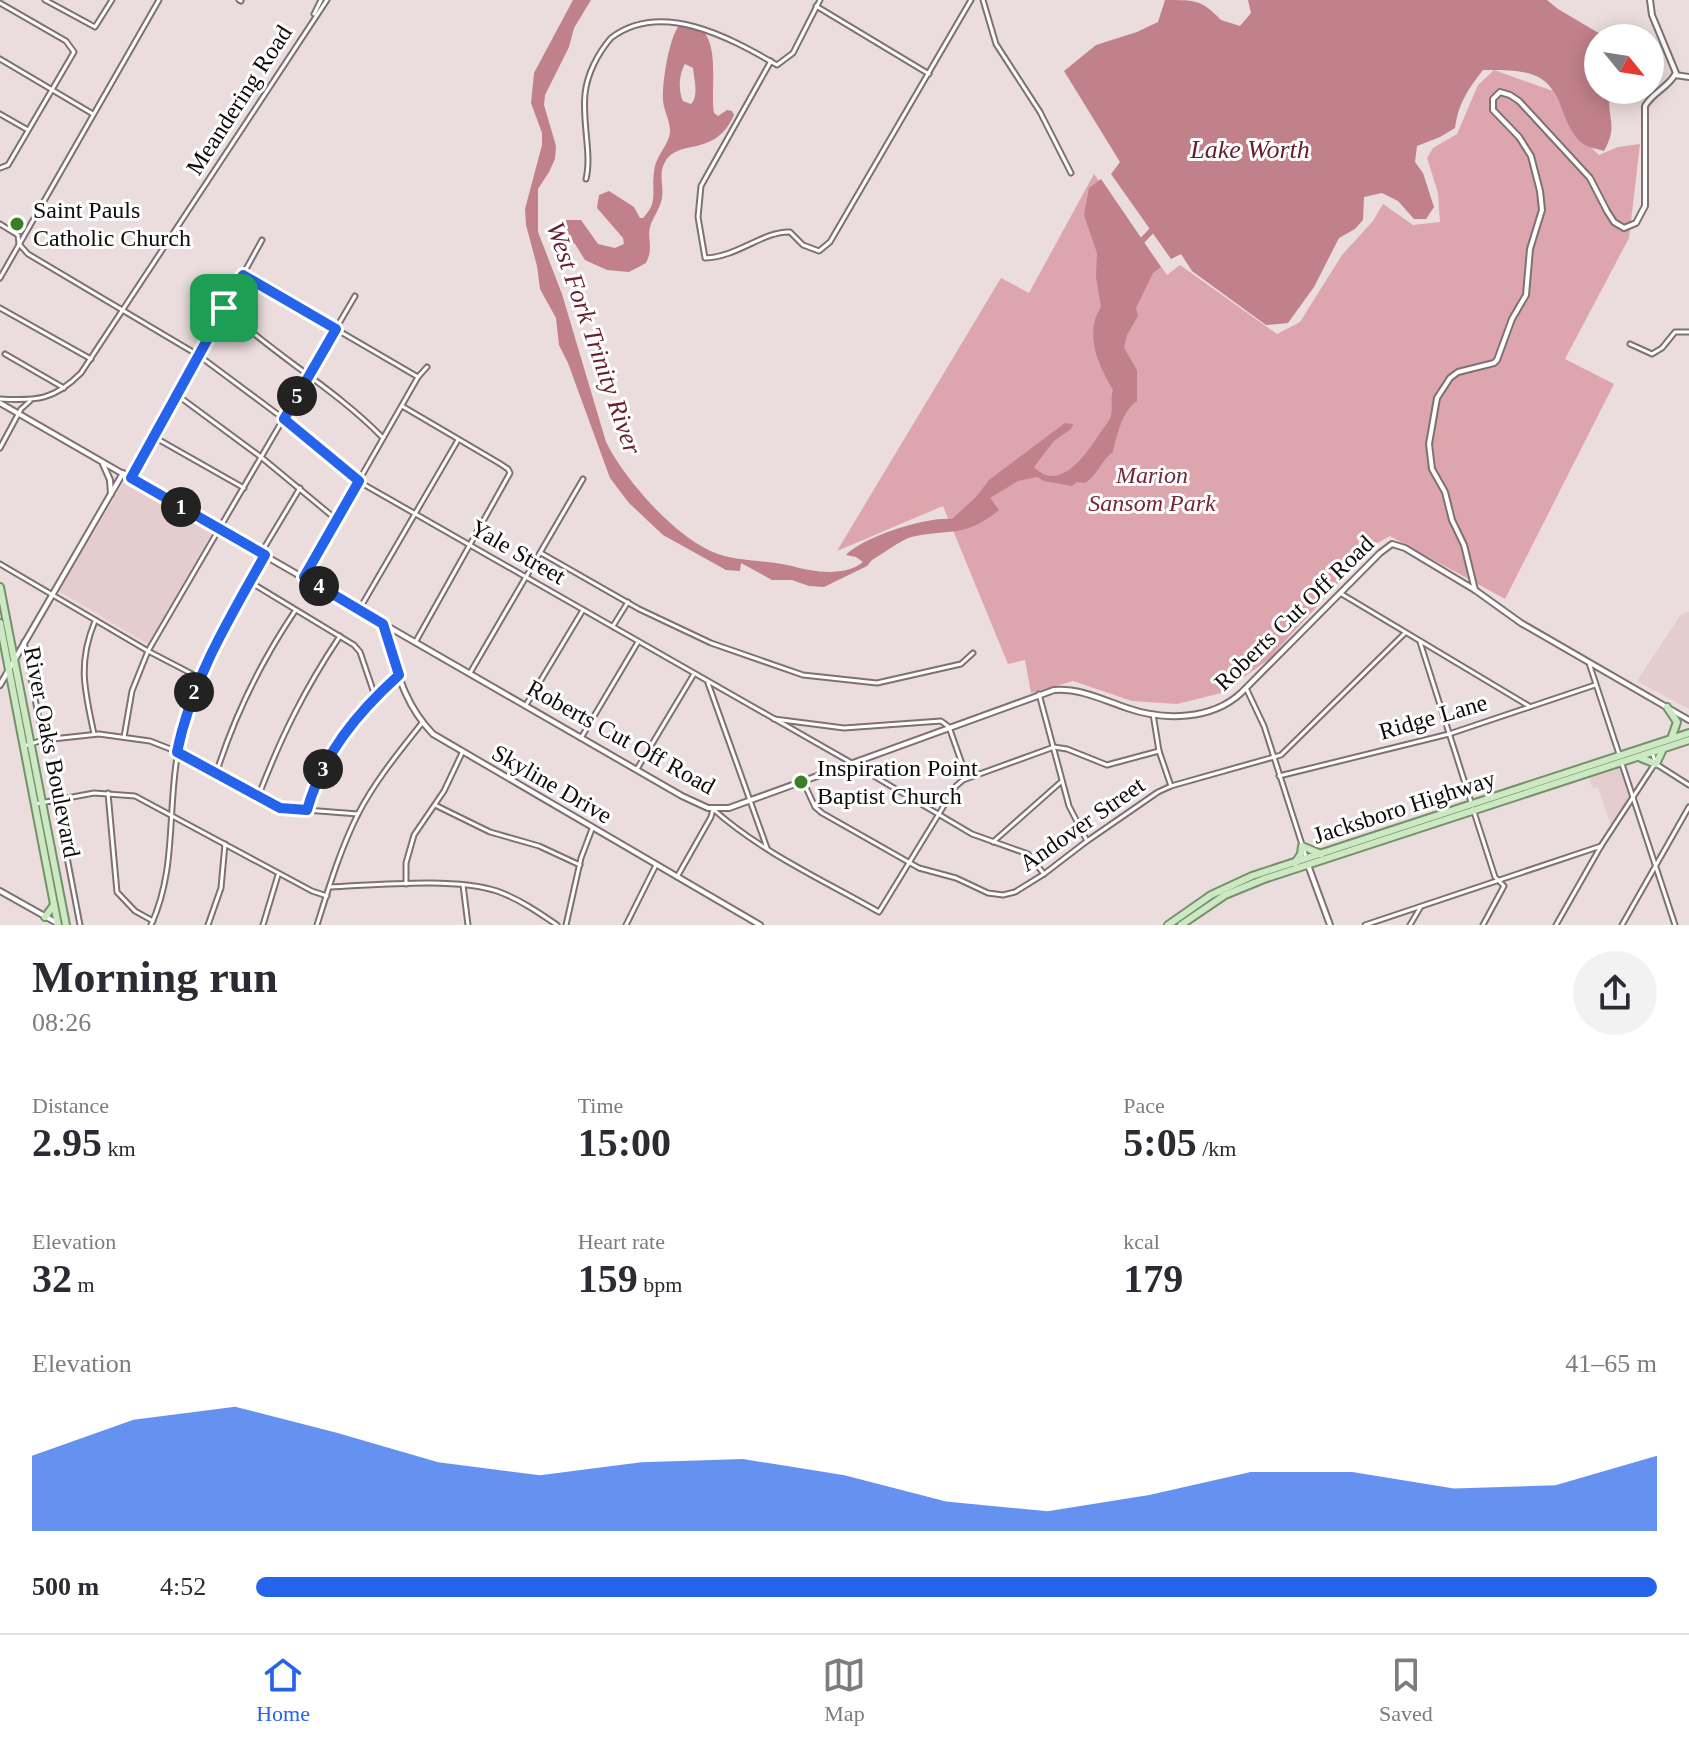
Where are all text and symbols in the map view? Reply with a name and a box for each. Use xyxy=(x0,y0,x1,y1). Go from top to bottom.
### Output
street label: Meandering Road xyxy=(181,21,297,179)
north arrow xyxy=(1584,24,1664,104)
map controls xyxy=(1584,24,1664,104)
water label: Lake Worth xyxy=(1189,135,1310,164)
place label: Saint Pauls Catholic Church xyxy=(33,197,191,251)
marker: Saint Pauls Catholic Church xyxy=(8,215,26,233)
water label: West Fork Trinity River xyxy=(541,218,648,459)
pin xyxy=(190,274,258,342)
icon: arrive xyxy=(202,286,246,330)
pin: 5 xyxy=(277,376,317,416)
text: 5 xyxy=(292,383,303,408)
park label: Marion Sansom Park xyxy=(1088,462,1216,516)
pin: 1 xyxy=(161,487,201,527)
text: 1 xyxy=(176,494,187,519)
street label: Yale Street xyxy=(466,515,570,590)
street label: Roberts Cut Off Road xyxy=(1209,530,1379,696)
pin: 4 xyxy=(299,566,339,606)
text: 4 xyxy=(314,573,325,598)
street label: River Oaks Boulevard xyxy=(19,644,85,860)
pin: 2 xyxy=(174,672,214,712)
street label: Roberts Cut Off Road xyxy=(522,675,720,799)
text: 2 xyxy=(189,679,200,704)
street label: Ridge Lane xyxy=(1376,689,1490,745)
street label: Skyline Drive xyxy=(487,739,617,829)
pin: 3 xyxy=(303,749,343,789)
place label: Inspiration Point Baptist Church xyxy=(817,755,978,809)
text: 3 xyxy=(318,756,329,781)
street label: Jacksboro Highway xyxy=(1310,765,1498,849)
street label: Andover Street xyxy=(1015,771,1150,877)
marker: Inspiration Point Baptist Church xyxy=(792,773,810,791)
button: share xyxy=(1573,951,1657,1035)
text: Morning run xyxy=(32,953,278,1002)
text: 08:26 xyxy=(32,1008,91,1037)
text: Distance xyxy=(32,1093,109,1118)
text: Time xyxy=(578,1093,623,1118)
text: Pace xyxy=(1123,1093,1165,1118)
text: 2.95 xyxy=(32,1120,102,1165)
text: 15:00 xyxy=(578,1120,671,1165)
text: 5:05 xyxy=(1123,1120,1197,1165)
text: km xyxy=(102,1136,136,1161)
text: /km xyxy=(1197,1136,1236,1161)
text: Elevation xyxy=(32,1229,116,1254)
text: Heart rate xyxy=(578,1229,665,1254)
text: kcal xyxy=(1123,1229,1160,1254)
text: 32 xyxy=(32,1256,72,1301)
text: 159 xyxy=(578,1256,638,1301)
text: 179 xyxy=(1123,1256,1183,1301)
text: m xyxy=(72,1272,95,1297)
text: bpm xyxy=(638,1272,682,1297)
text: Elevation xyxy=(32,1349,132,1378)
text: 41–65 m xyxy=(1565,1349,1657,1378)
text: 500 m xyxy=(32,1572,99,1601)
text: 4:52 xyxy=(160,1572,206,1601)
tab: Home xyxy=(256,1653,310,1727)
tab: Map xyxy=(822,1653,866,1727)
tab: Saved xyxy=(1379,1653,1433,1727)

